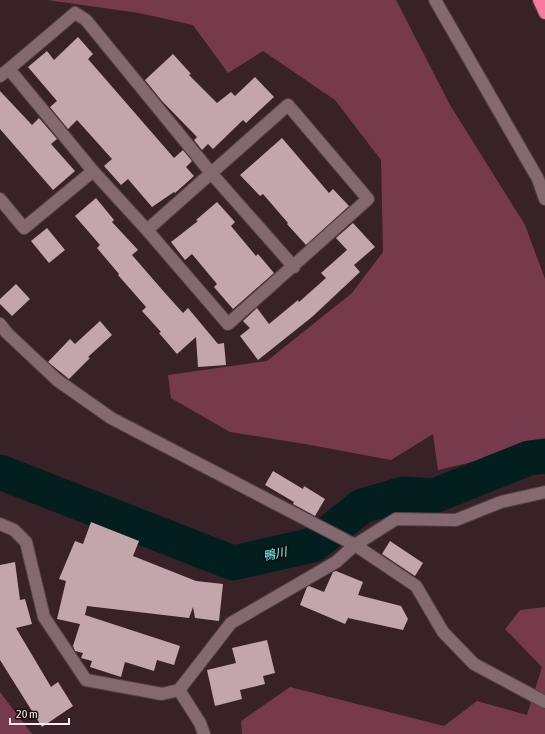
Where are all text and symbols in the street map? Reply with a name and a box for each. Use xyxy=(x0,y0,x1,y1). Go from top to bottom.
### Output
water label: 鴨川 xyxy=(262,544,290,563)
scale bar xyxy=(10,700,69,726)
text: 20 m xyxy=(16,707,38,721)

